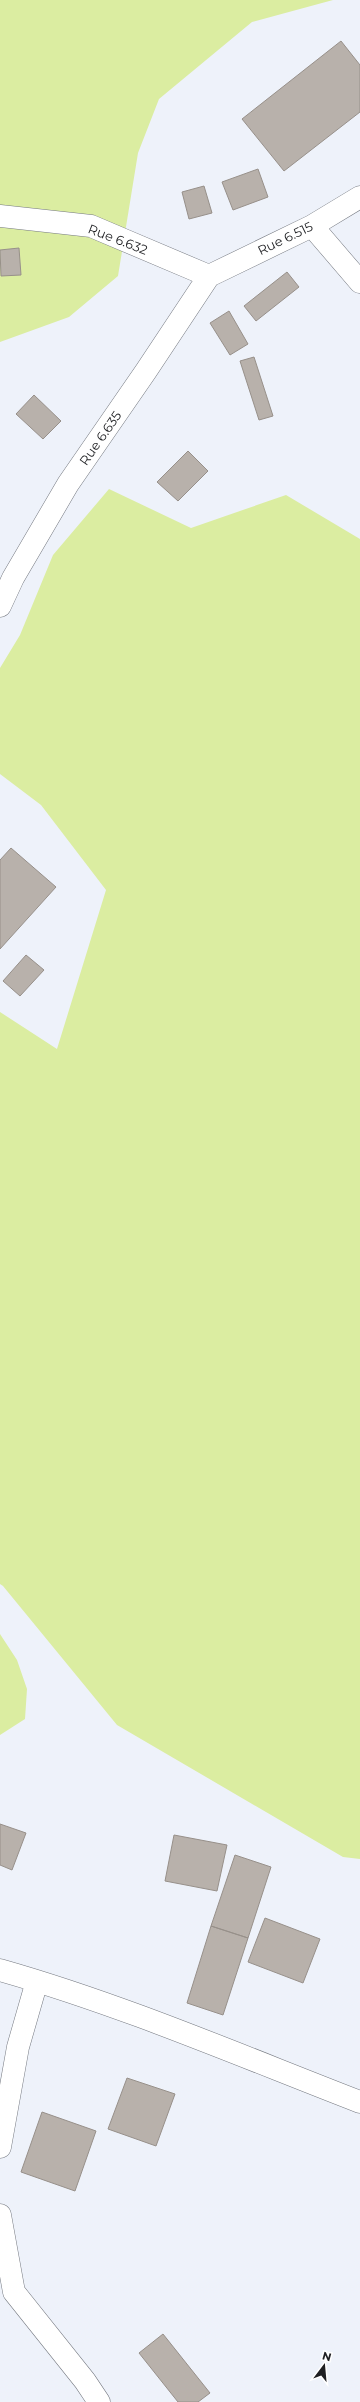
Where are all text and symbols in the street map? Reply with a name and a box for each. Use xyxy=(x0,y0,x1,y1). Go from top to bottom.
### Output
street label: Rue 6.515 xyxy=(255,218,315,258)
street label: Rue 6.632 xyxy=(86,220,150,258)
street label: Rue 6.635 xyxy=(76,408,124,468)
north arrow xyxy=(304,2346,344,2386)
text: N xyxy=(321,2348,333,2364)

